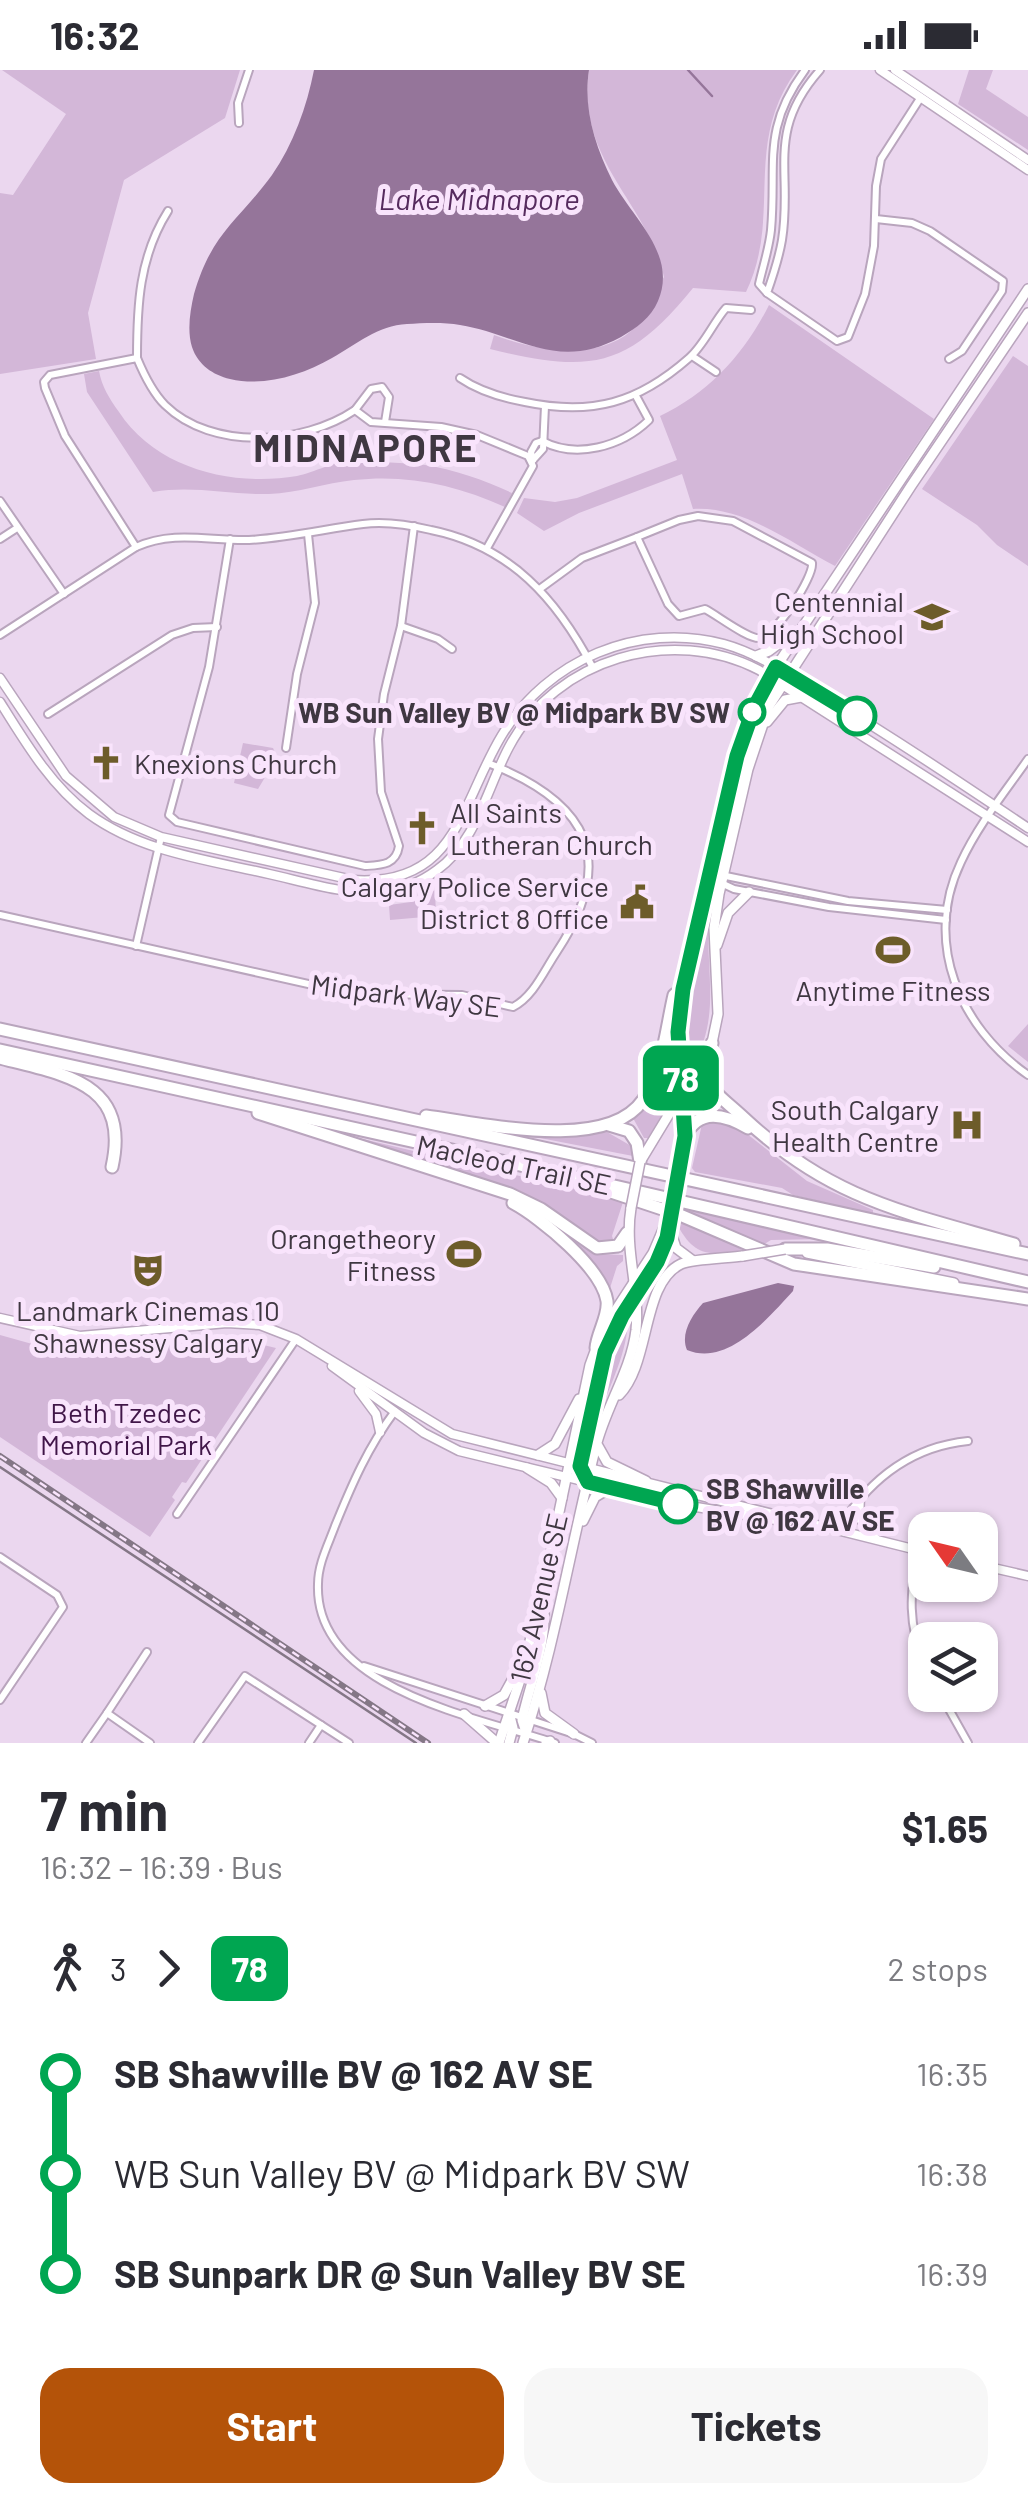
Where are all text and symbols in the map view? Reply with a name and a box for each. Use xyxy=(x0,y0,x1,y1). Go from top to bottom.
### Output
text: 16:32 xyxy=(50,12,140,58)
water label: Lake Midnapore xyxy=(378,180,580,216)
district label: MIDNAPORE xyxy=(253,424,479,470)
place label: Centennial High School xyxy=(760,584,904,650)
school or university icon: Centennial High School xyxy=(913,598,951,636)
place label: WB Sun Valley BV @ Midpark BV SW xyxy=(298,695,730,729)
unlabelled marker xyxy=(838,697,876,735)
marker: WB Sun Valley BV @ Midpark BV SW xyxy=(739,699,765,725)
church icon: Knexions Church xyxy=(87,744,125,782)
place label: Knexions Church xyxy=(134,746,337,780)
place label: All Saints Lutheran Church xyxy=(450,795,653,861)
church icon: All Saints Lutheran Church xyxy=(403,809,441,847)
place label: Calgary Police Service District 8 Office xyxy=(341,869,609,935)
public building icon: Calgary Police Service District 8 Office xyxy=(618,883,656,921)
sports icon: Anytime Fitness xyxy=(874,931,912,969)
street label: Midpark Way SE xyxy=(309,966,503,1024)
place label: Anytime Fitness xyxy=(796,973,990,1007)
line badge: 78 xyxy=(636,1046,726,1110)
text: 78 xyxy=(663,1057,699,1099)
place label: South Calgary Health Centre xyxy=(771,1092,939,1158)
hospital icon: South Calgary Health Centre xyxy=(948,1106,986,1144)
street label: Macleod Trail SE xyxy=(414,1127,614,1201)
place label: Orangetheory Fitness xyxy=(270,1221,436,1287)
sports icon: Orangetheory Fitness xyxy=(445,1235,483,1273)
theatre icon: Landmark Cinemas 10 Shawnessy Calgary xyxy=(129,1251,167,1289)
place label: Landmark Cinemas 10 Shawnessy Calgary xyxy=(16,1293,280,1359)
park label: Beth Tzedec Memorial Park xyxy=(40,1395,212,1461)
place label: SB Shawville BV @ 162 AV SE xyxy=(706,1471,895,1537)
marker: SB Shawville BV @ 162 AV SE xyxy=(659,1485,697,1523)
street label: 162 Avenue SE xyxy=(502,1510,574,1686)
north arrow xyxy=(908,1512,998,1602)
map controls xyxy=(908,1512,998,1712)
button: layers xyxy=(908,1622,998,1712)
text: 7 min xyxy=(40,1776,168,1842)
text: $1.65 xyxy=(902,1805,988,1851)
text: 16:32 – 16:39 · Bus xyxy=(40,1847,283,1885)
icon: walk xyxy=(40,1941,95,1996)
icon: forward xyxy=(141,1941,196,1996)
text: 78 xyxy=(231,1947,268,1989)
text: 3 xyxy=(110,1949,126,1987)
text: 2 stops xyxy=(887,1949,988,1987)
text: SB Shawville BV @ 162 AV SE xyxy=(114,2050,593,2096)
text: 16:35 xyxy=(917,2054,988,2092)
text: WB Sun Valley BV @ Midpark BV SW xyxy=(114,2150,690,2196)
text: 16:38 xyxy=(916,2154,988,2192)
text: SB Sunpark DR @ Sun Valley BV SE xyxy=(114,2250,686,2296)
text: 16:39 xyxy=(916,2254,988,2292)
button: Start xyxy=(40,2368,504,2483)
button: Tickets xyxy=(524,2368,988,2483)

